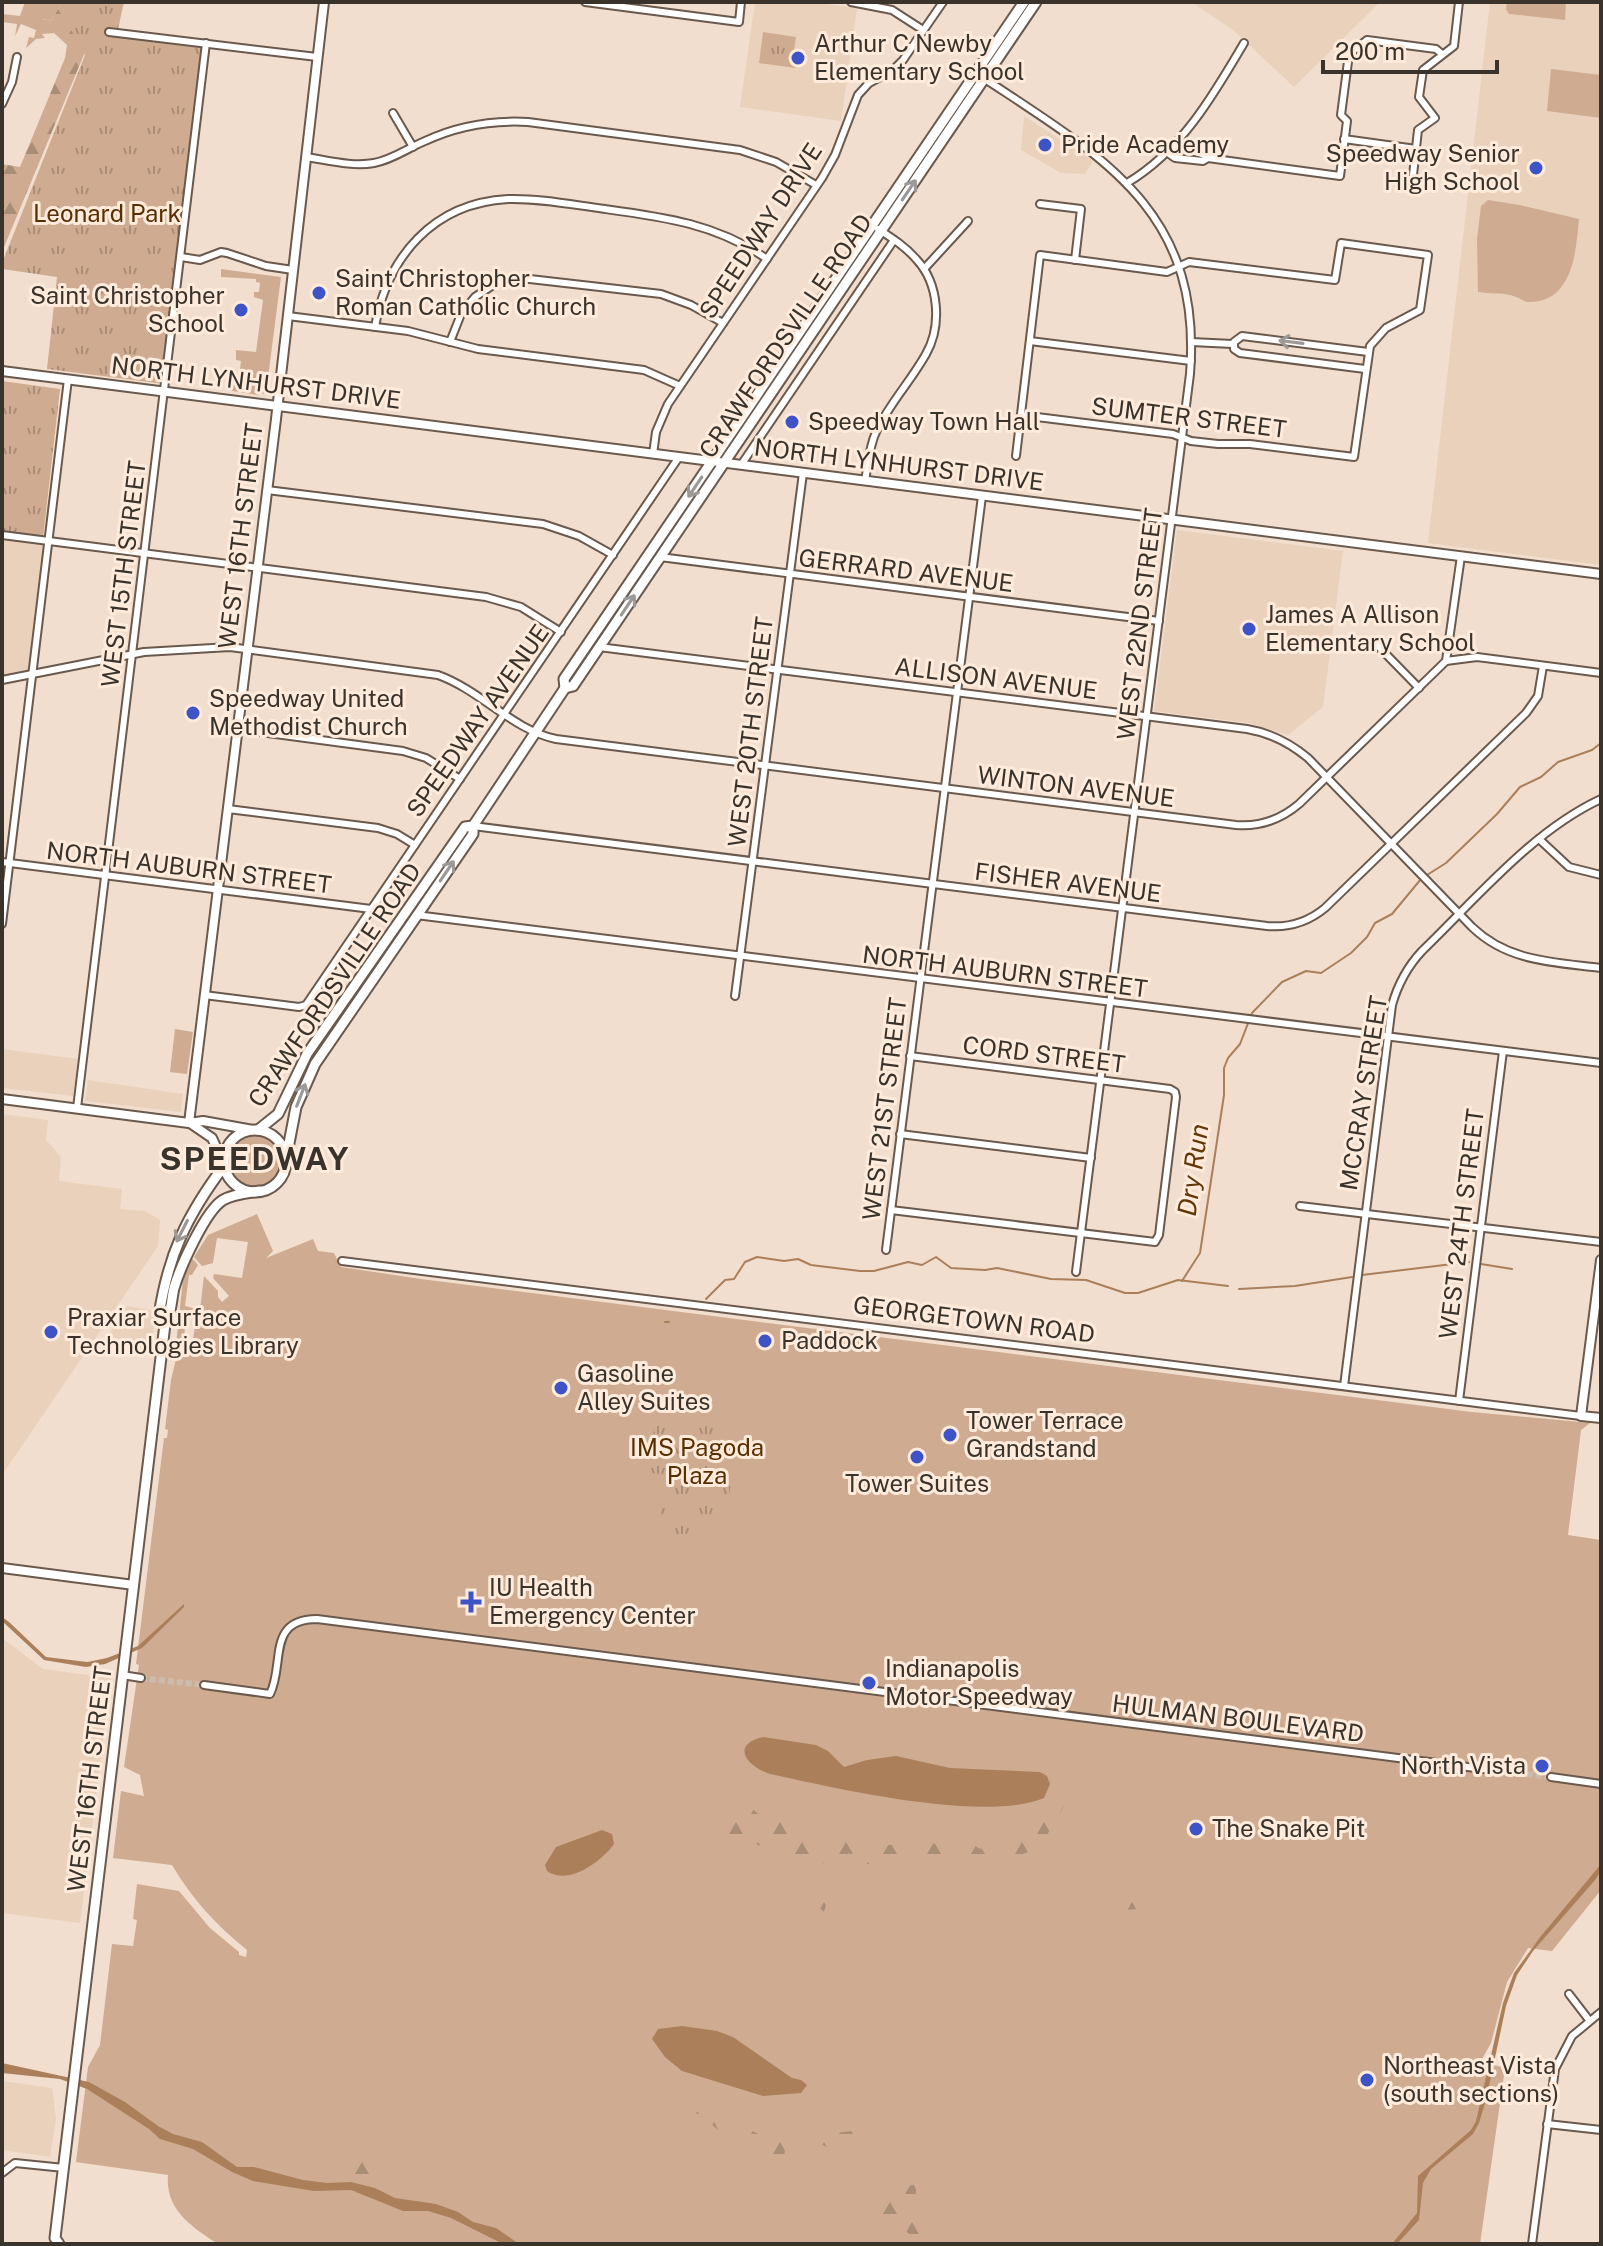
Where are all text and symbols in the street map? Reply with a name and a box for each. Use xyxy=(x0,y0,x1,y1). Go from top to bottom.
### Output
scale bar xyxy=(1323,24,1497,74)
place label: Arthur C Newby Elementary School xyxy=(814,29,1025,85)
text: 200 m xyxy=(1335,37,1405,65)
marker: Arthur C Newby Elementary School xyxy=(789,49,807,67)
place label: Pride Academy xyxy=(1061,130,1229,158)
marker: Pride Academy xyxy=(1036,136,1054,154)
street label: SPEEDWAY DRIVE xyxy=(693,137,827,323)
place label: Speedway Senior High School xyxy=(1326,139,1520,195)
marker: Speedway Senior High School xyxy=(1527,159,1545,177)
one-way arrow xyxy=(901,179,917,202)
park label: Leonard Park xyxy=(33,199,181,227)
street label: CRAWFORDSVILLE ROAD xyxy=(693,208,877,463)
place label: Saint Christopher Roman Catholic Church xyxy=(335,264,596,320)
place label: Saint Christopher School xyxy=(30,281,225,337)
marker: Saint Christopher Roman Catholic Church xyxy=(310,284,328,302)
marker: Saint Christopher School xyxy=(232,301,250,319)
one-way arrow xyxy=(1278,335,1305,350)
street label: NORTH LYNHURST DRIVE xyxy=(110,350,403,414)
street label: SUMTER STREET xyxy=(1090,391,1288,443)
place label: Speedway Town Hall xyxy=(808,407,1040,435)
marker: Speedway Town Hall xyxy=(783,413,801,431)
street label: WEST 16TH STREET xyxy=(212,421,268,651)
street label: NORTH LYNHURST DRIVE xyxy=(753,432,1046,496)
street label: WEST 15TH STREET xyxy=(95,459,151,689)
one-way arrow xyxy=(687,475,703,497)
street label: WEST 22ND STREET xyxy=(1111,506,1167,742)
street label: GERRARD AVENUE xyxy=(797,543,1015,597)
one-way arrow xyxy=(620,594,636,616)
place label: James A Allison Elementary School xyxy=(1265,600,1476,656)
street label: WEST 20TH STREET xyxy=(722,615,778,849)
street label: SPEEDWAY AVENUE xyxy=(400,619,554,822)
marker: James A Allison Elementary School xyxy=(1240,620,1258,638)
street label: ALLISON AVENUE xyxy=(893,652,1099,704)
place label: Speedway United Methodist Church xyxy=(209,684,408,740)
marker: Speedway United Methodist Church xyxy=(184,704,202,722)
street label: WINTON AVENUE xyxy=(976,760,1176,812)
street label: NORTH AUBURN STREET xyxy=(45,836,333,898)
street label: CRAWFORDSVILLE ROAD xyxy=(242,857,426,1112)
street label: FISHER AVENUE xyxy=(973,857,1163,907)
one-way arrow xyxy=(440,860,456,883)
street label: NORTH AUBURN STREET xyxy=(861,940,1149,1002)
street label: MCCRAY STREET xyxy=(1334,993,1392,1192)
street label: WEST 21ST STREET xyxy=(856,996,912,1222)
street label: CORD STREET xyxy=(961,1030,1127,1078)
one-way arrow xyxy=(295,1083,309,1108)
street label: WEST 24TH STREET xyxy=(1433,1107,1489,1341)
water label: Dry Run xyxy=(1171,1122,1214,1218)
district label: SPEEDWAY xyxy=(159,1140,351,1177)
one-way arrow xyxy=(174,1219,189,1243)
street label: GEORGETOWN ROAD xyxy=(852,1290,1097,1348)
place label: Praxiar Surface Technologies Library xyxy=(67,1303,299,1359)
marker: Praxiar Surface Technologies Library xyxy=(42,1323,60,1341)
place label: Paddock xyxy=(781,1326,878,1354)
marker: Paddock xyxy=(756,1332,774,1350)
place label: Gasoline Alley Suites xyxy=(577,1359,710,1415)
marker: Gasoline Alley Suites xyxy=(552,1379,570,1397)
place label: Tower Terrace Grandstand xyxy=(966,1406,1124,1462)
marker: Tower Terrace Grandstand xyxy=(941,1426,959,1444)
park label: IMS Pagoda Plaza xyxy=(630,1433,764,1489)
marker: Tower Suites xyxy=(908,1448,926,1466)
place label: Tower Suites xyxy=(845,1469,989,1497)
place label: IU Health Emergency Center xyxy=(489,1573,696,1629)
marker: IU Health Emergency Center xyxy=(460,1591,482,1613)
place label: Indianapolis Motor Speedway xyxy=(885,1654,1073,1710)
street label: WEST 16TH STREET xyxy=(61,1664,117,1894)
marker: Indianapolis Motor Speedway xyxy=(860,1674,878,1692)
street label: HULMAN BOULEVARD xyxy=(1111,1689,1366,1747)
place label: North Vista xyxy=(1401,1751,1526,1779)
marker: North Vista xyxy=(1533,1757,1551,1775)
place label: The Snake Pit xyxy=(1212,1814,1365,1842)
marker: The Snake Pit xyxy=(1187,1820,1205,1838)
place label: Northeast Vista (south sections) xyxy=(1383,2051,1559,2107)
marker: Northeast Vista (south sections) xyxy=(1358,2071,1376,2089)

